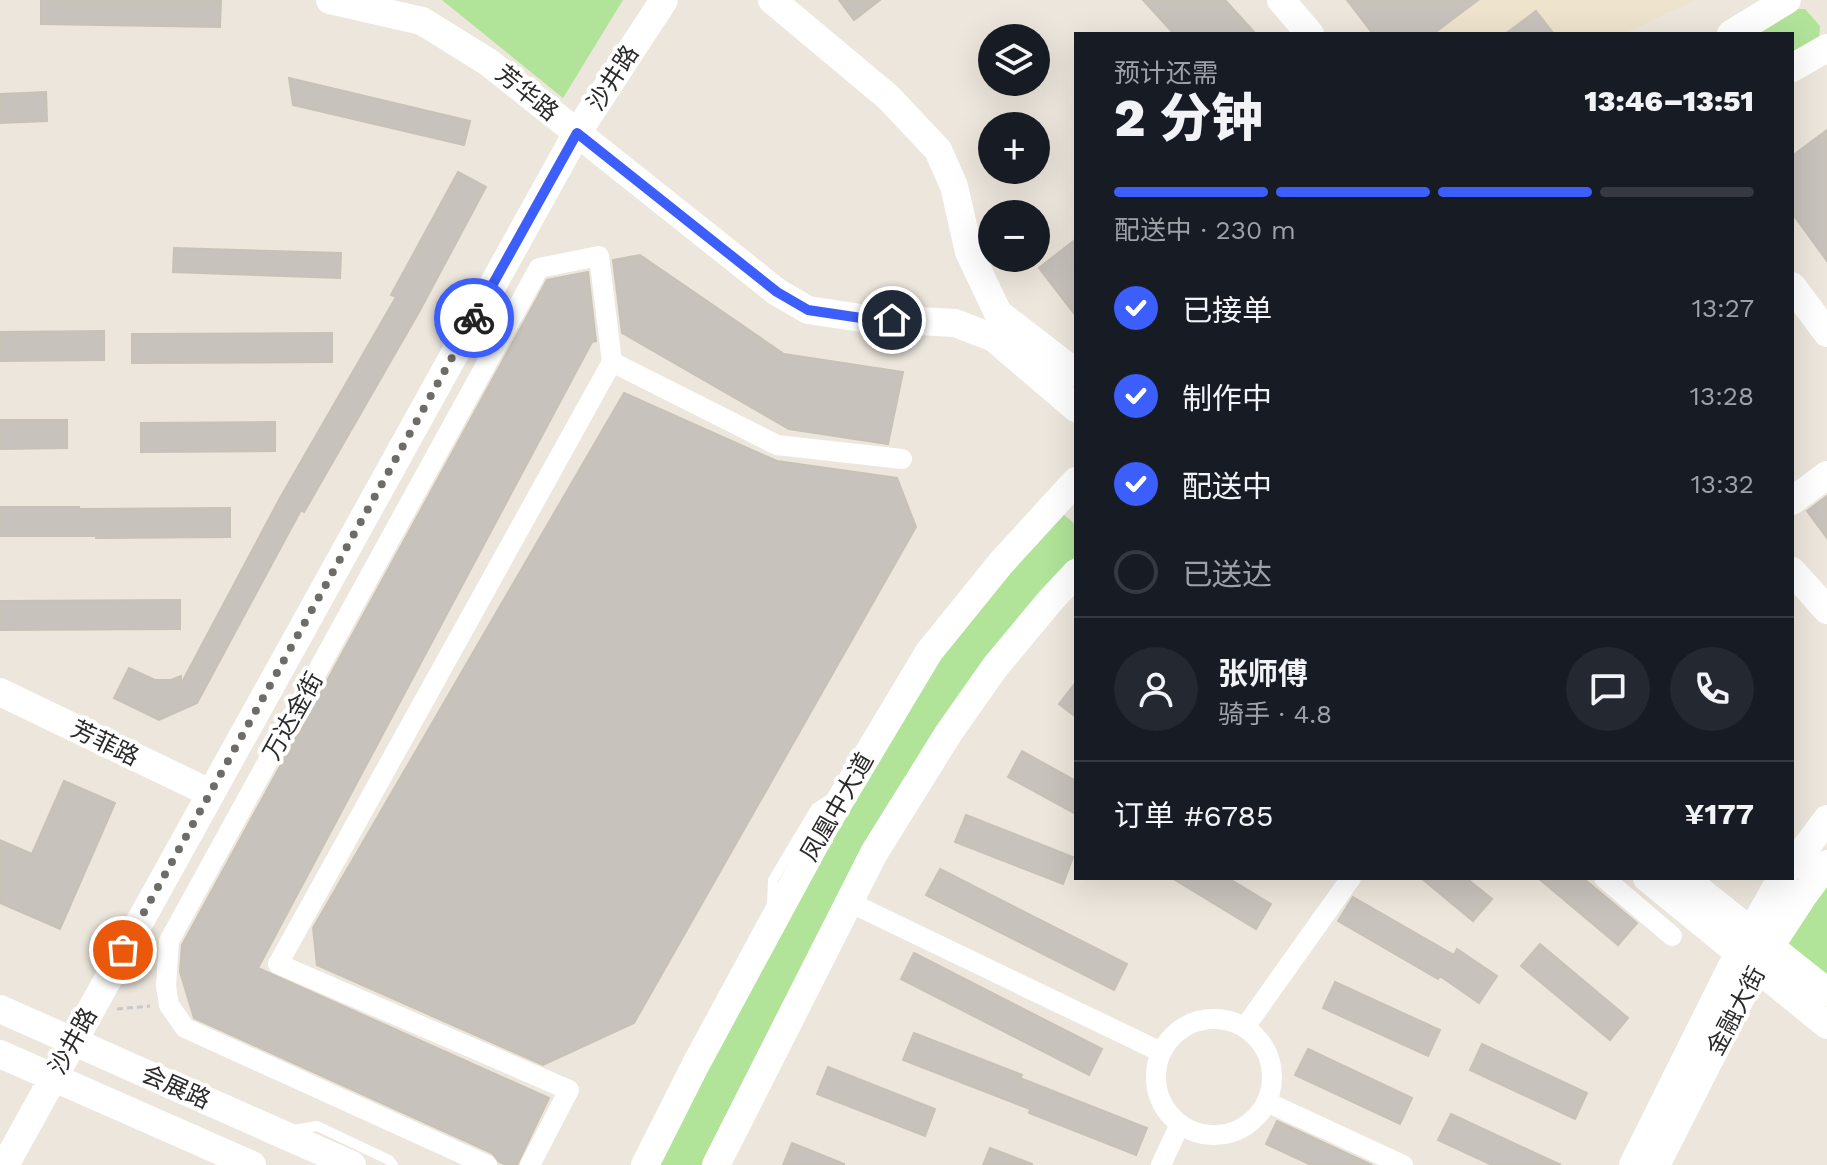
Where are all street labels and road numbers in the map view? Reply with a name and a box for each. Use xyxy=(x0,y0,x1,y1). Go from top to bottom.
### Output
street label: 沙井路 xyxy=(582,40,644,116)
street label: 芳华路 xyxy=(490,59,564,127)
street label: 万达金街 xyxy=(257,667,329,765)
street label: 芳菲路 xyxy=(67,715,143,771)
street label: 凤凰中大道 xyxy=(795,748,879,866)
street label: 金融大街 xyxy=(1701,962,1771,1060)
street label: 沙井路 xyxy=(43,1003,103,1079)
street label: 会展路 xyxy=(137,1060,215,1114)

